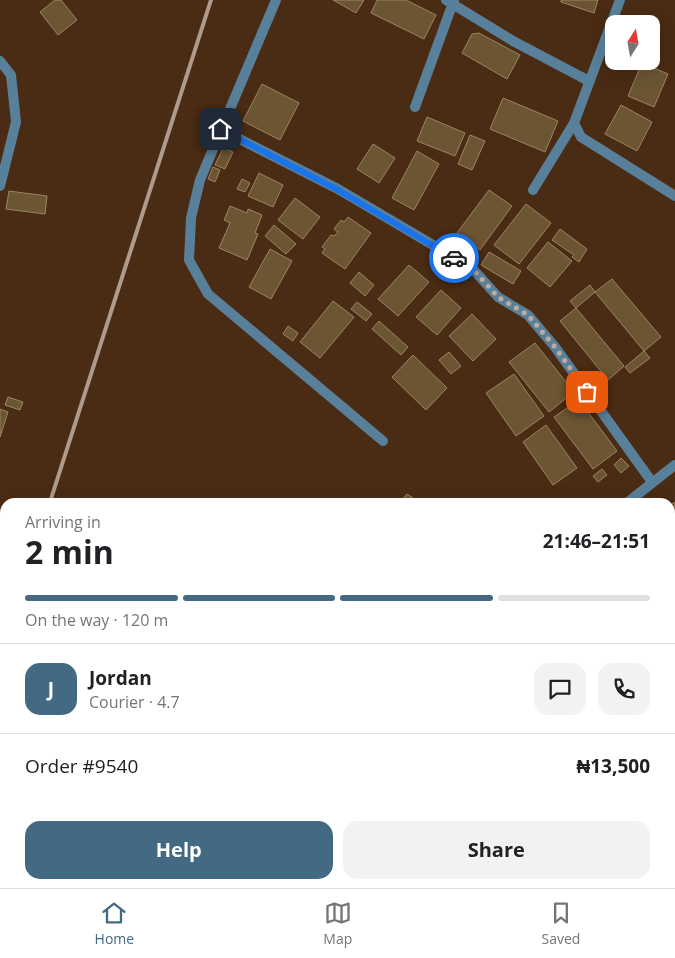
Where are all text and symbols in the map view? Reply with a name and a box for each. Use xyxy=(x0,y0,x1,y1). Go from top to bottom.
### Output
north arrow xyxy=(605,15,660,70)
map controls xyxy=(605,15,660,70)
pin xyxy=(199,108,241,150)
icon: home xyxy=(206,115,234,143)
courier xyxy=(429,233,479,283)
icon: car xyxy=(440,244,468,272)
pin xyxy=(566,371,608,413)
icon: bag xyxy=(573,378,601,406)
text: Arriving in xyxy=(25,511,101,533)
text: 21:46–21:51 xyxy=(543,528,650,554)
text: 2 min xyxy=(25,530,114,573)
text: On the way · 120 m xyxy=(25,609,168,631)
button: chat xyxy=(534,663,586,715)
button: phone xyxy=(598,663,650,715)
text: Jordan xyxy=(89,665,152,691)
text: J xyxy=(48,676,54,702)
text: Courier · 4.7 xyxy=(89,691,180,713)
text: Order #9540 xyxy=(25,753,138,779)
text: ₦13,500 xyxy=(577,753,650,779)
button: Help xyxy=(25,821,333,879)
button: Share xyxy=(343,821,650,879)
tab: Home xyxy=(95,899,134,948)
tab: Map xyxy=(323,899,352,948)
tab: Saved xyxy=(541,899,580,948)

